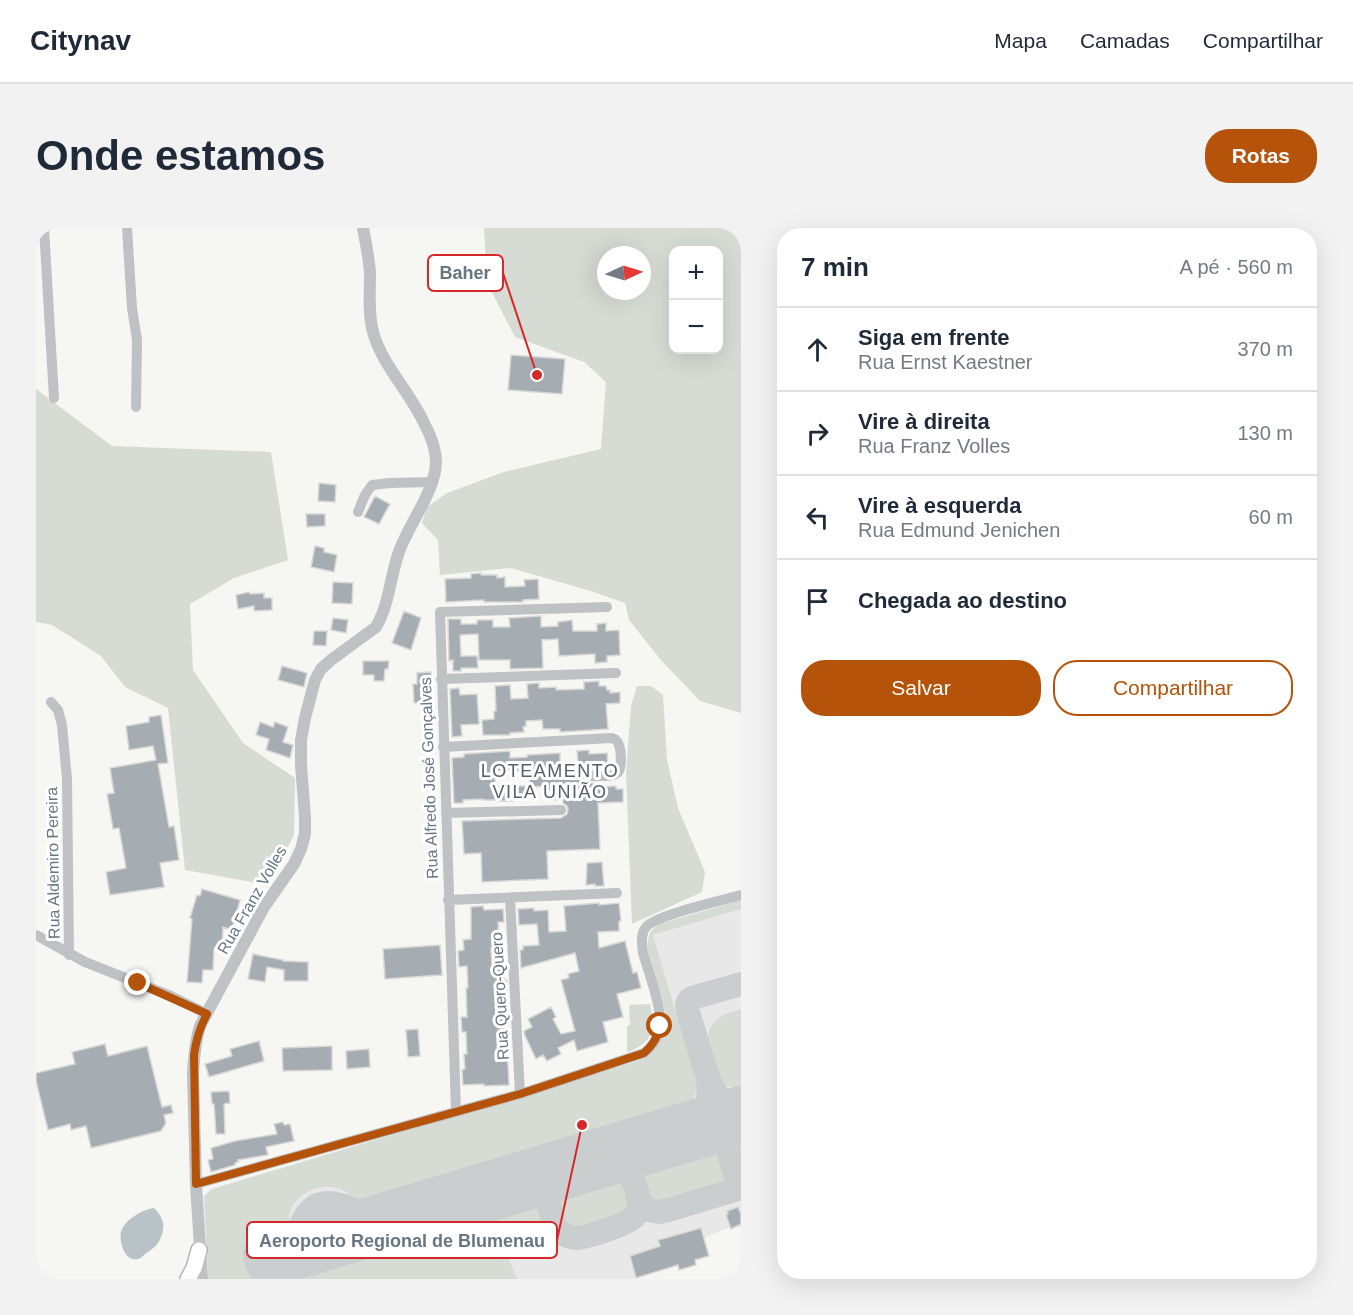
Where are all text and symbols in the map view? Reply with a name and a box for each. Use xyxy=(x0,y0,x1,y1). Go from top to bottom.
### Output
text: Citynav xyxy=(30,25,131,56)
text: Mapa xyxy=(994,29,1047,52)
text: Camadas xyxy=(1080,29,1170,52)
text: Compartilhar xyxy=(1203,29,1323,52)
button: Rotas xyxy=(1205,129,1317,183)
text: Onde estamos xyxy=(36,132,325,179)
north arrow xyxy=(597,246,651,300)
map controls xyxy=(669,246,723,354)
button: + xyxy=(669,246,723,300)
text: 7 min xyxy=(801,252,869,282)
callout: Baher xyxy=(428,255,503,291)
text: A pé · 560 m xyxy=(1180,256,1293,278)
text: Baher xyxy=(439,263,491,283)
button: − xyxy=(669,300,723,354)
text: Siga em frente xyxy=(858,325,1010,350)
icon: ahead xyxy=(801,333,834,366)
text: 370 m xyxy=(1237,338,1293,360)
text: Rua Ernst Kaestner xyxy=(858,351,1033,373)
text: Vire à direita xyxy=(858,409,990,434)
icon: right xyxy=(801,417,834,450)
text: 130 m xyxy=(1237,422,1293,444)
text: Rua Franz Volles xyxy=(858,435,1010,457)
text: Vire à esquerda xyxy=(858,493,1021,518)
icon: left xyxy=(801,501,834,534)
text: 60 m xyxy=(1249,506,1293,528)
text: Rua Edmund Jenichen xyxy=(858,519,1060,541)
icon: arrive xyxy=(801,585,834,618)
text: Chegada ao destino xyxy=(858,588,1067,613)
button: Salvar xyxy=(801,660,1041,716)
button: Compartilhar xyxy=(1053,660,1293,716)
street label: Rua Alfredo José Gonçalves xyxy=(417,677,441,879)
district label: LOTEAMENTO VILA UNIÃO xyxy=(481,761,619,802)
street label: Rua Aldemiro Pereira xyxy=(43,787,63,939)
street label: Rua Franz Volles xyxy=(214,843,290,957)
street label: Rua Quero-Quero xyxy=(488,932,512,1060)
route end xyxy=(124,969,150,995)
route start xyxy=(646,1012,672,1038)
callout: Aeroporto Regional de Blumenau xyxy=(247,1222,557,1258)
text: Aeroporto Regional de Blumenau xyxy=(259,1231,545,1251)

